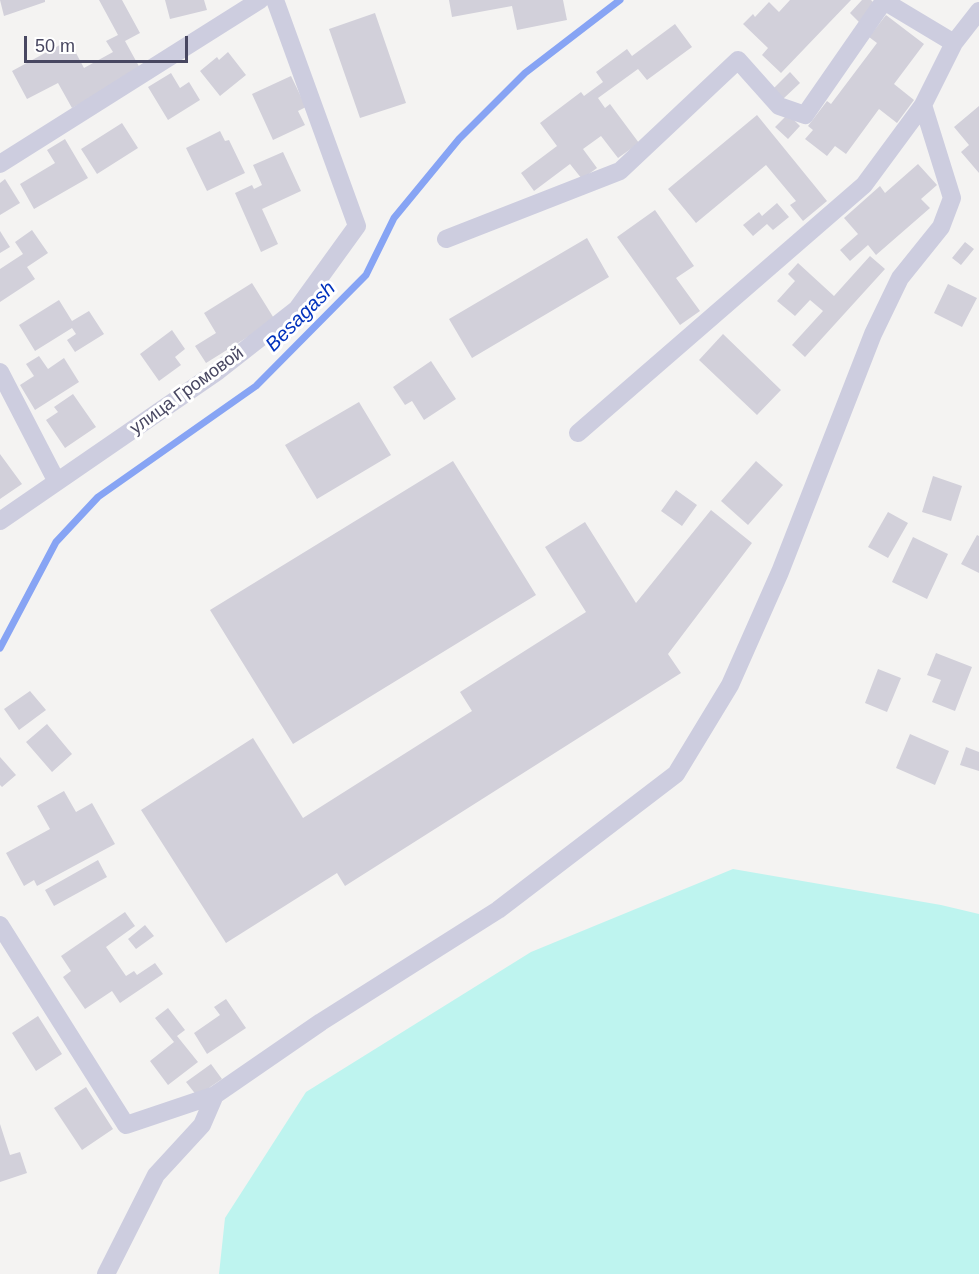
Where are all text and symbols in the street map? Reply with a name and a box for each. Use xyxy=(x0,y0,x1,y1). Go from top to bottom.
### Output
scale bar xyxy=(27,24,190,62)
text: 50 m xyxy=(35,36,75,56)
water label: Besagash xyxy=(261,277,341,357)
street label: улица Громовой xyxy=(126,343,248,439)

